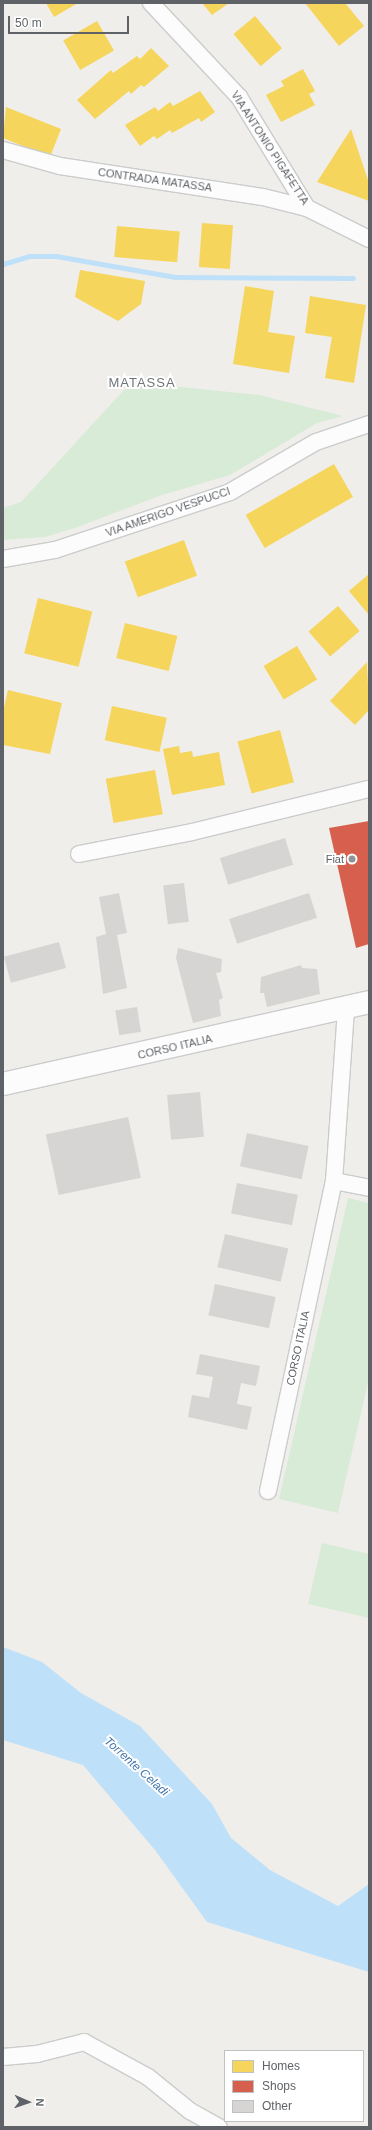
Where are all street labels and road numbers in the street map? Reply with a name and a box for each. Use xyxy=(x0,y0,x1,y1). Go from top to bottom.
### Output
street label: VIA ANTONIO PIGAFETTA xyxy=(228,88,312,208)
street label: CONTRADA MATASSA xyxy=(97,165,213,195)
street label: VIA AMERIGO VESPUCCI xyxy=(103,484,233,540)
street label: CORSO ITALIA xyxy=(136,1032,214,1062)
street label: CORSO ITALIA xyxy=(284,1309,312,1387)

